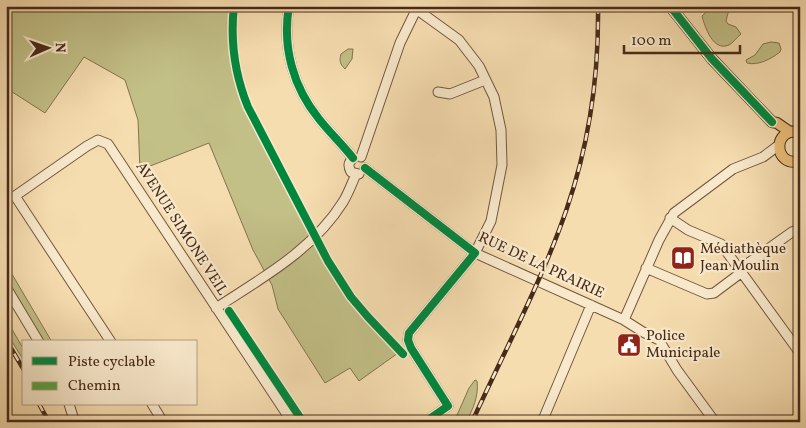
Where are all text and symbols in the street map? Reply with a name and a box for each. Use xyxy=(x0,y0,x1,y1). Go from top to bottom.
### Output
north arrow xyxy=(22,22,72,72)
scale bar xyxy=(624,22,740,54)
text: 100 m xyxy=(631,31,671,52)
text: N xyxy=(50,42,69,53)
street label: AVENUE SIMONE VEIL xyxy=(130,158,232,300)
street label: RUE DE LA PRAIRIE xyxy=(475,228,607,304)
place label: Médiathèque Jean Moulin xyxy=(700,239,786,277)
library icon: Médiathèque Jean Moulin xyxy=(670,245,696,271)
place label: Police Municipale xyxy=(646,326,720,364)
public building icon: Police Municipale xyxy=(616,332,642,358)
legend xyxy=(22,340,198,406)
text: Piste cyclable xyxy=(68,352,155,373)
text: Chemin xyxy=(68,376,121,397)

